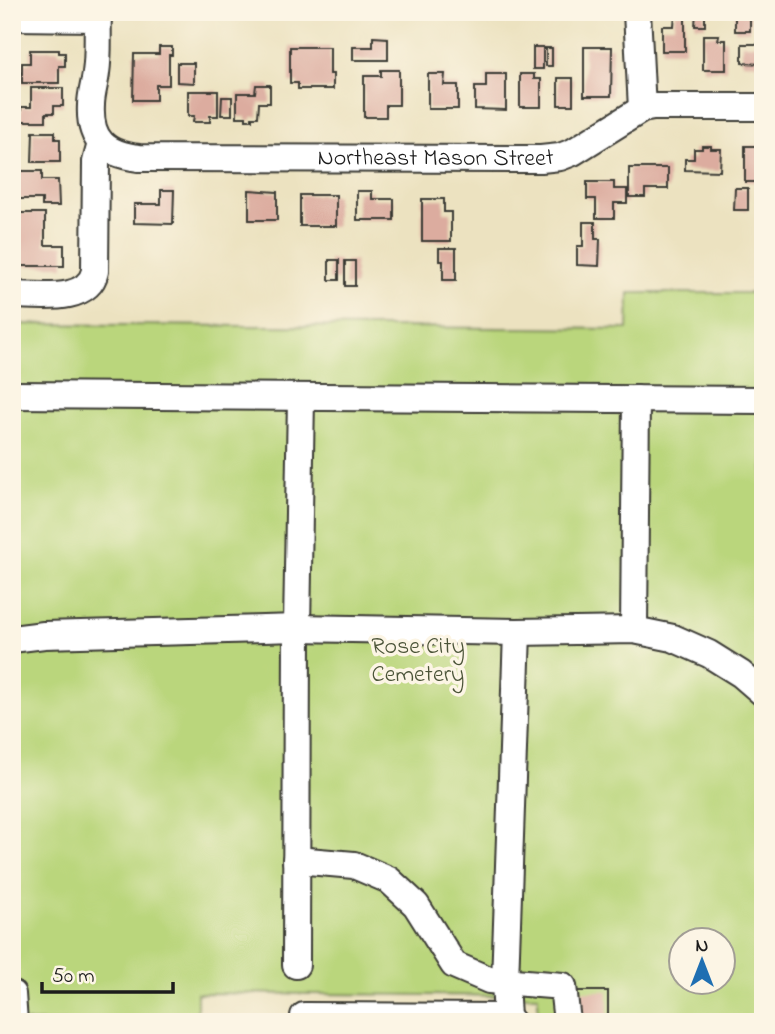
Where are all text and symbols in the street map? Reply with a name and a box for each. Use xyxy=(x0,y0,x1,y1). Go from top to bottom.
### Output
street label: Northeast Mason Street xyxy=(318,140,556,177)
park label: Rose City Cemetery xyxy=(371,630,465,694)
north arrow xyxy=(666,926,736,996)
text: N xyxy=(696,933,709,960)
scale bar xyxy=(42,950,173,994)
text: 50 m xyxy=(52,962,95,992)

